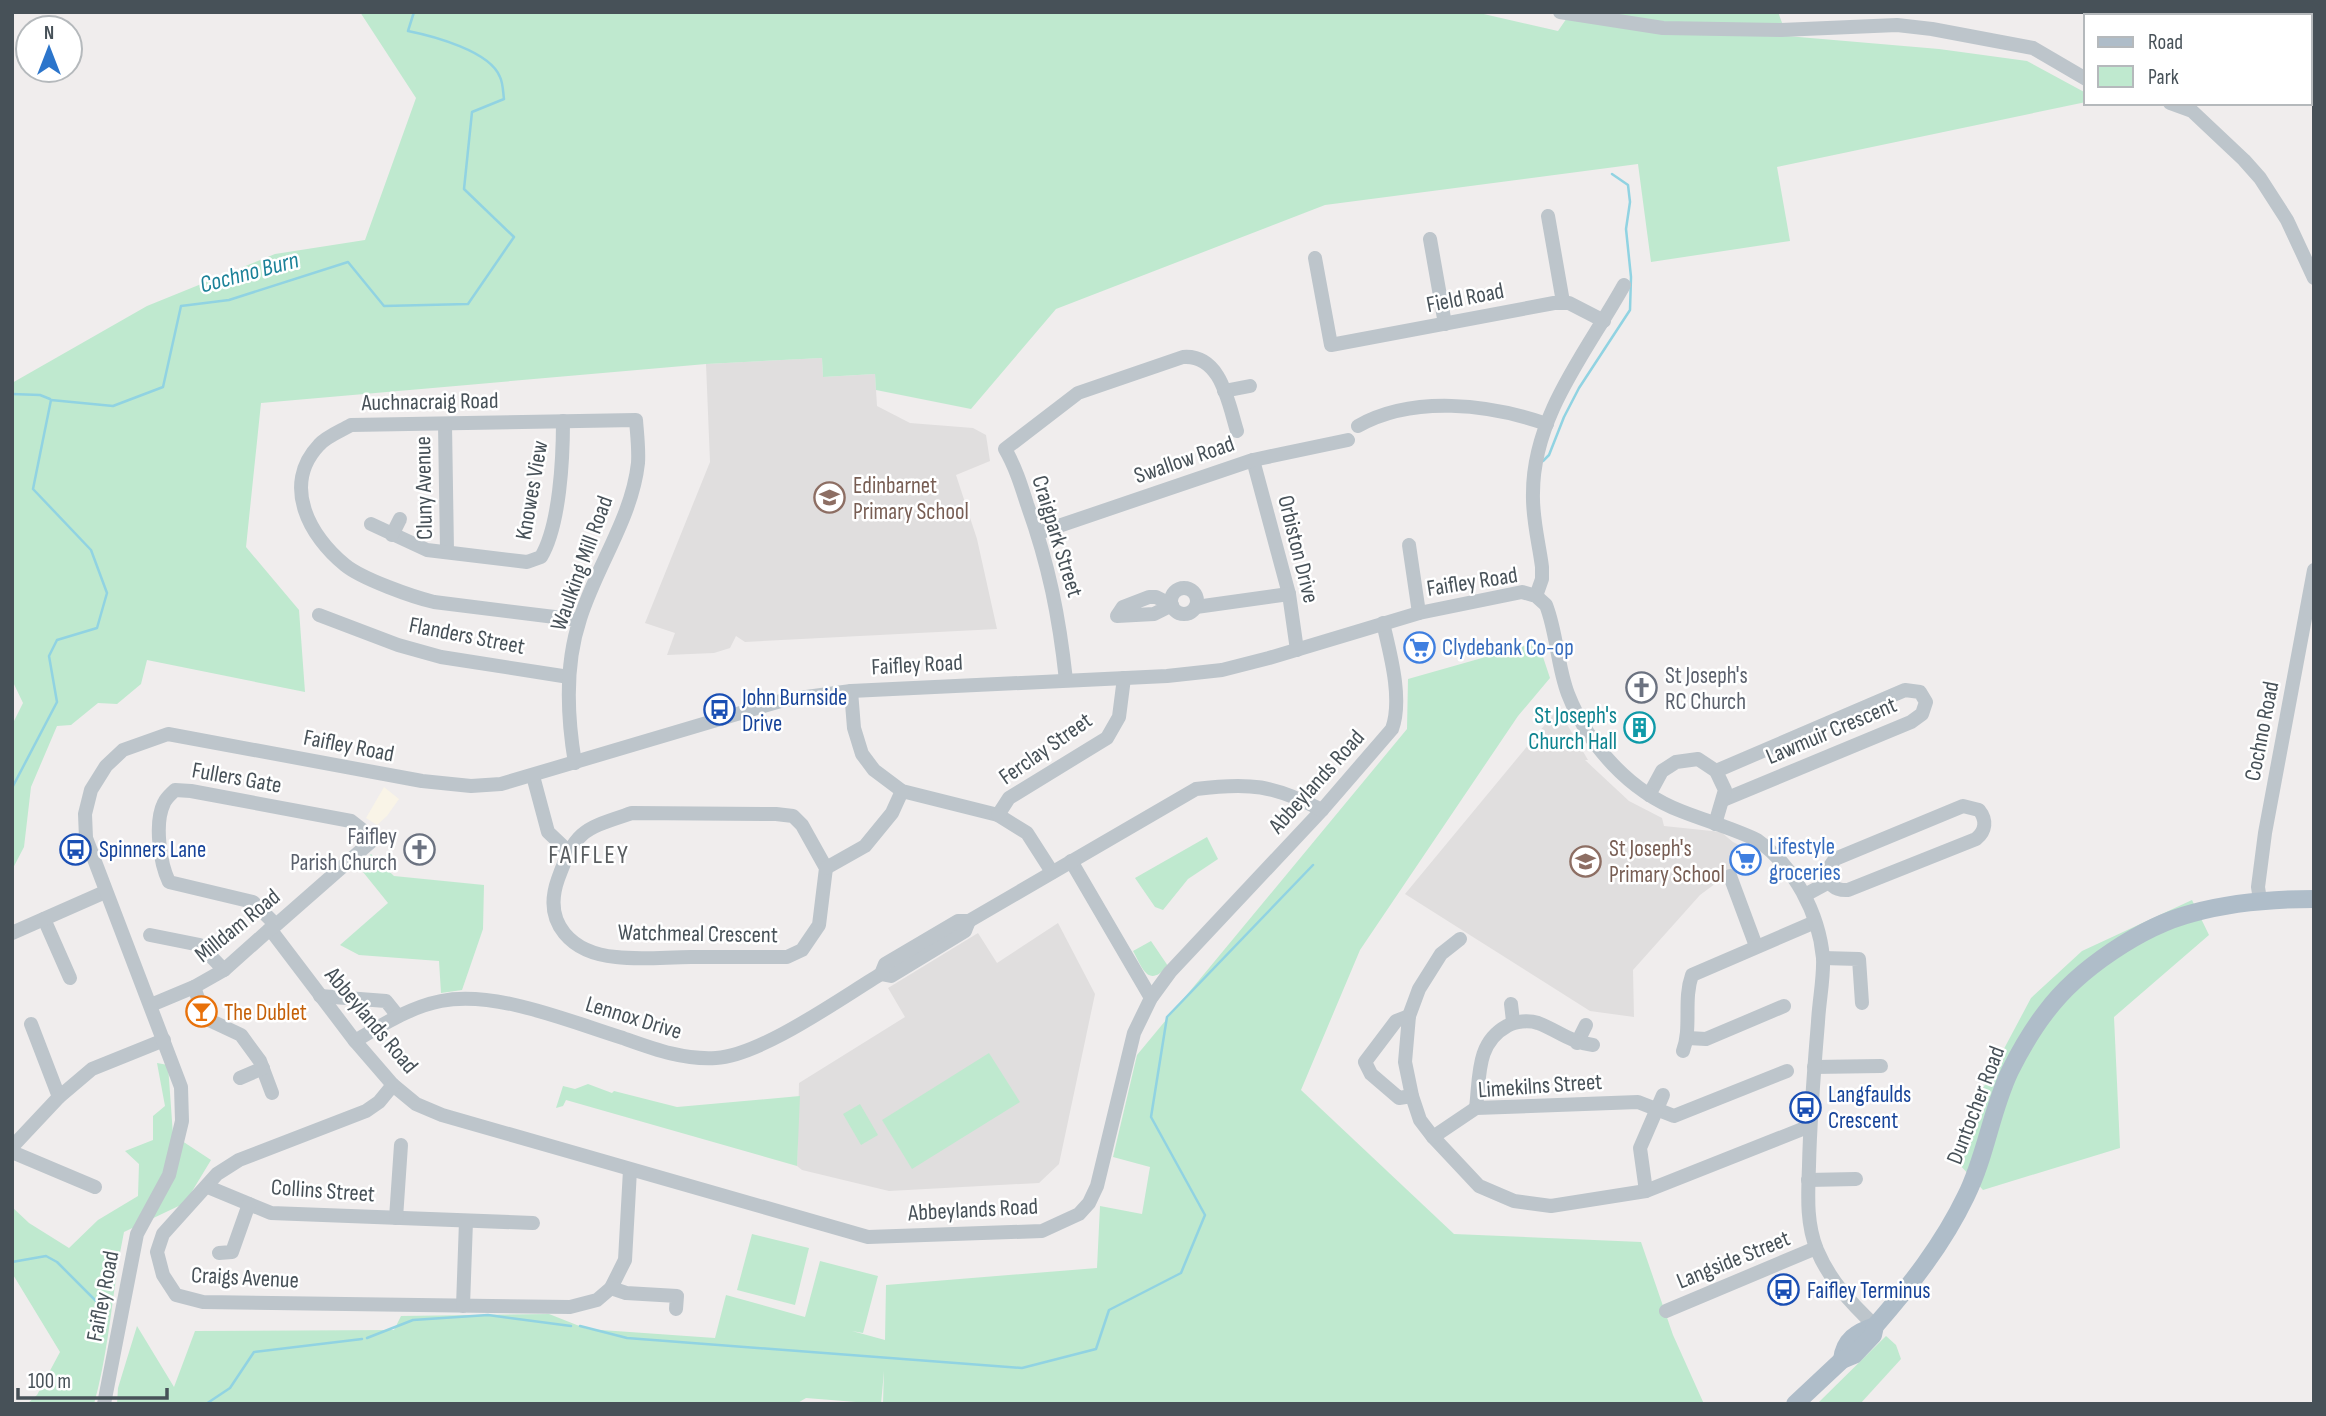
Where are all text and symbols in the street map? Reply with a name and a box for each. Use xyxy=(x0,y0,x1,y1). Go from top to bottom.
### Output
north arrow xyxy=(14,14,84,84)
legend xyxy=(2084,14,2312,105)
text: N xyxy=(44,22,54,45)
text: Road xyxy=(2148,30,2183,55)
text: Park xyxy=(2148,65,2179,90)
water label: Cochno Burn xyxy=(197,245,302,300)
street label: Field Road xyxy=(1424,277,1506,319)
street label: Auchnacraig Road xyxy=(360,387,499,417)
street label: Swallow Road xyxy=(1131,430,1238,490)
street label: Cluny Avenue xyxy=(409,436,439,540)
street label: Knowes View xyxy=(509,438,554,542)
place label: Edinbarnet Primary School xyxy=(853,472,969,526)
street label: Craigpark Street xyxy=(1025,472,1089,600)
school or university icon: Edinbarnet Primary School xyxy=(813,481,847,515)
street label: Waulking Mill Road xyxy=(545,492,619,635)
street label: Orbiston Drive xyxy=(1271,492,1325,606)
street label: Faifley Road xyxy=(1425,561,1520,603)
street label: Flanders Street xyxy=(407,611,527,661)
supermarket icon: Clydebank Co-op xyxy=(1402,630,1436,664)
place label: Clydebank Co-op xyxy=(1442,634,1574,662)
street label: Faifley Road xyxy=(871,649,963,681)
place label: St Joseph's RC Church xyxy=(1665,662,1748,716)
church icon: St Joseph's RC Church xyxy=(1625,671,1659,705)
street label: Cochno Road xyxy=(2239,679,2285,783)
place label: John Burnside Drive xyxy=(741,684,847,738)
street label: Lawmuir Crescent xyxy=(1762,691,1901,771)
bus stop icon: John Burnside Drive xyxy=(702,693,736,727)
place label: St Joseph's Church Hall xyxy=(1528,702,1617,756)
street label: Ferclay Street xyxy=(994,707,1097,791)
building icon: St Joseph's Church Hall xyxy=(1623,711,1657,745)
street label: Faifley Road xyxy=(301,724,396,768)
street label: Abbeylands Road xyxy=(1262,724,1371,840)
street label: Fullers Gate xyxy=(190,756,284,800)
place label: Faifley Parish Church xyxy=(290,823,397,877)
bus stop icon: Spinners Lane xyxy=(59,832,93,866)
church icon: Faifley Parish Church xyxy=(403,832,437,866)
place label: Lifestyle groceries xyxy=(1769,833,1841,887)
place label: St Joseph's Primary School xyxy=(1609,835,1725,889)
place label: Spinners Lane xyxy=(99,836,206,864)
district label: FAIFLEY xyxy=(548,840,630,871)
supermarket icon: Lifestyle groceries xyxy=(1729,842,1763,876)
school or university icon: St Joseph's Primary School xyxy=(1569,844,1603,878)
street label: Milldam Road xyxy=(189,883,286,969)
street label: Watchmeal Crescent xyxy=(618,919,778,949)
street label: Abbeylands Road xyxy=(318,961,424,1079)
street label: Lennox Drive xyxy=(582,990,685,1046)
bar icon: The Dublet xyxy=(184,995,218,1029)
place label: The Dublet xyxy=(224,999,307,1027)
street label: Duntocher Road xyxy=(1941,1042,2011,1168)
street label: Limekilns Street xyxy=(1477,1068,1603,1104)
place label: Langfaulds Crescent xyxy=(1828,1081,1911,1135)
bus stop icon: Langfaulds Crescent xyxy=(1788,1090,1822,1124)
street label: Collins Street xyxy=(270,1173,376,1209)
street label: Abbeylands Road xyxy=(906,1193,1039,1227)
street label: Langside Street xyxy=(1673,1224,1794,1295)
street label: Faifley Road xyxy=(81,1249,125,1344)
street label: Craigs Avenue xyxy=(190,1261,299,1295)
bus stop icon: Faifley Terminus xyxy=(1767,1273,1801,1307)
place label: Faifley Terminus xyxy=(1807,1277,1931,1305)
scale bar xyxy=(18,1356,166,1400)
text: 100 m xyxy=(28,1369,71,1394)

